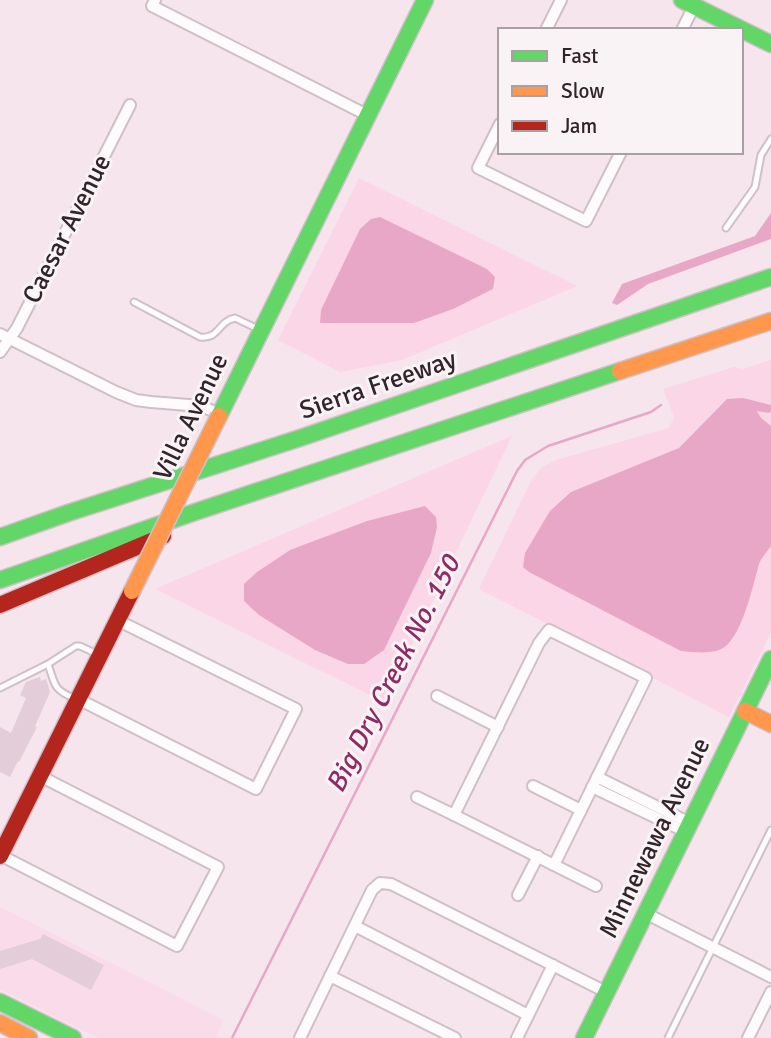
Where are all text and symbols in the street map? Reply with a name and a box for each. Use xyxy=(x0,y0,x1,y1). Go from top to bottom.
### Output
legend xyxy=(498,28,743,154)
text: Fast xyxy=(561,43,598,69)
text: Slow xyxy=(561,78,605,104)
text: Jam xyxy=(561,113,597,139)
street label: Caesar Avenue xyxy=(16,149,118,309)
street label: Sierra Freeway xyxy=(295,343,461,427)
street label: Villa Avenue xyxy=(147,348,235,486)
water label: Big Dry Creek No. 150 xyxy=(319,548,468,798)
street label: Minnewawa Avenue xyxy=(593,732,717,944)

